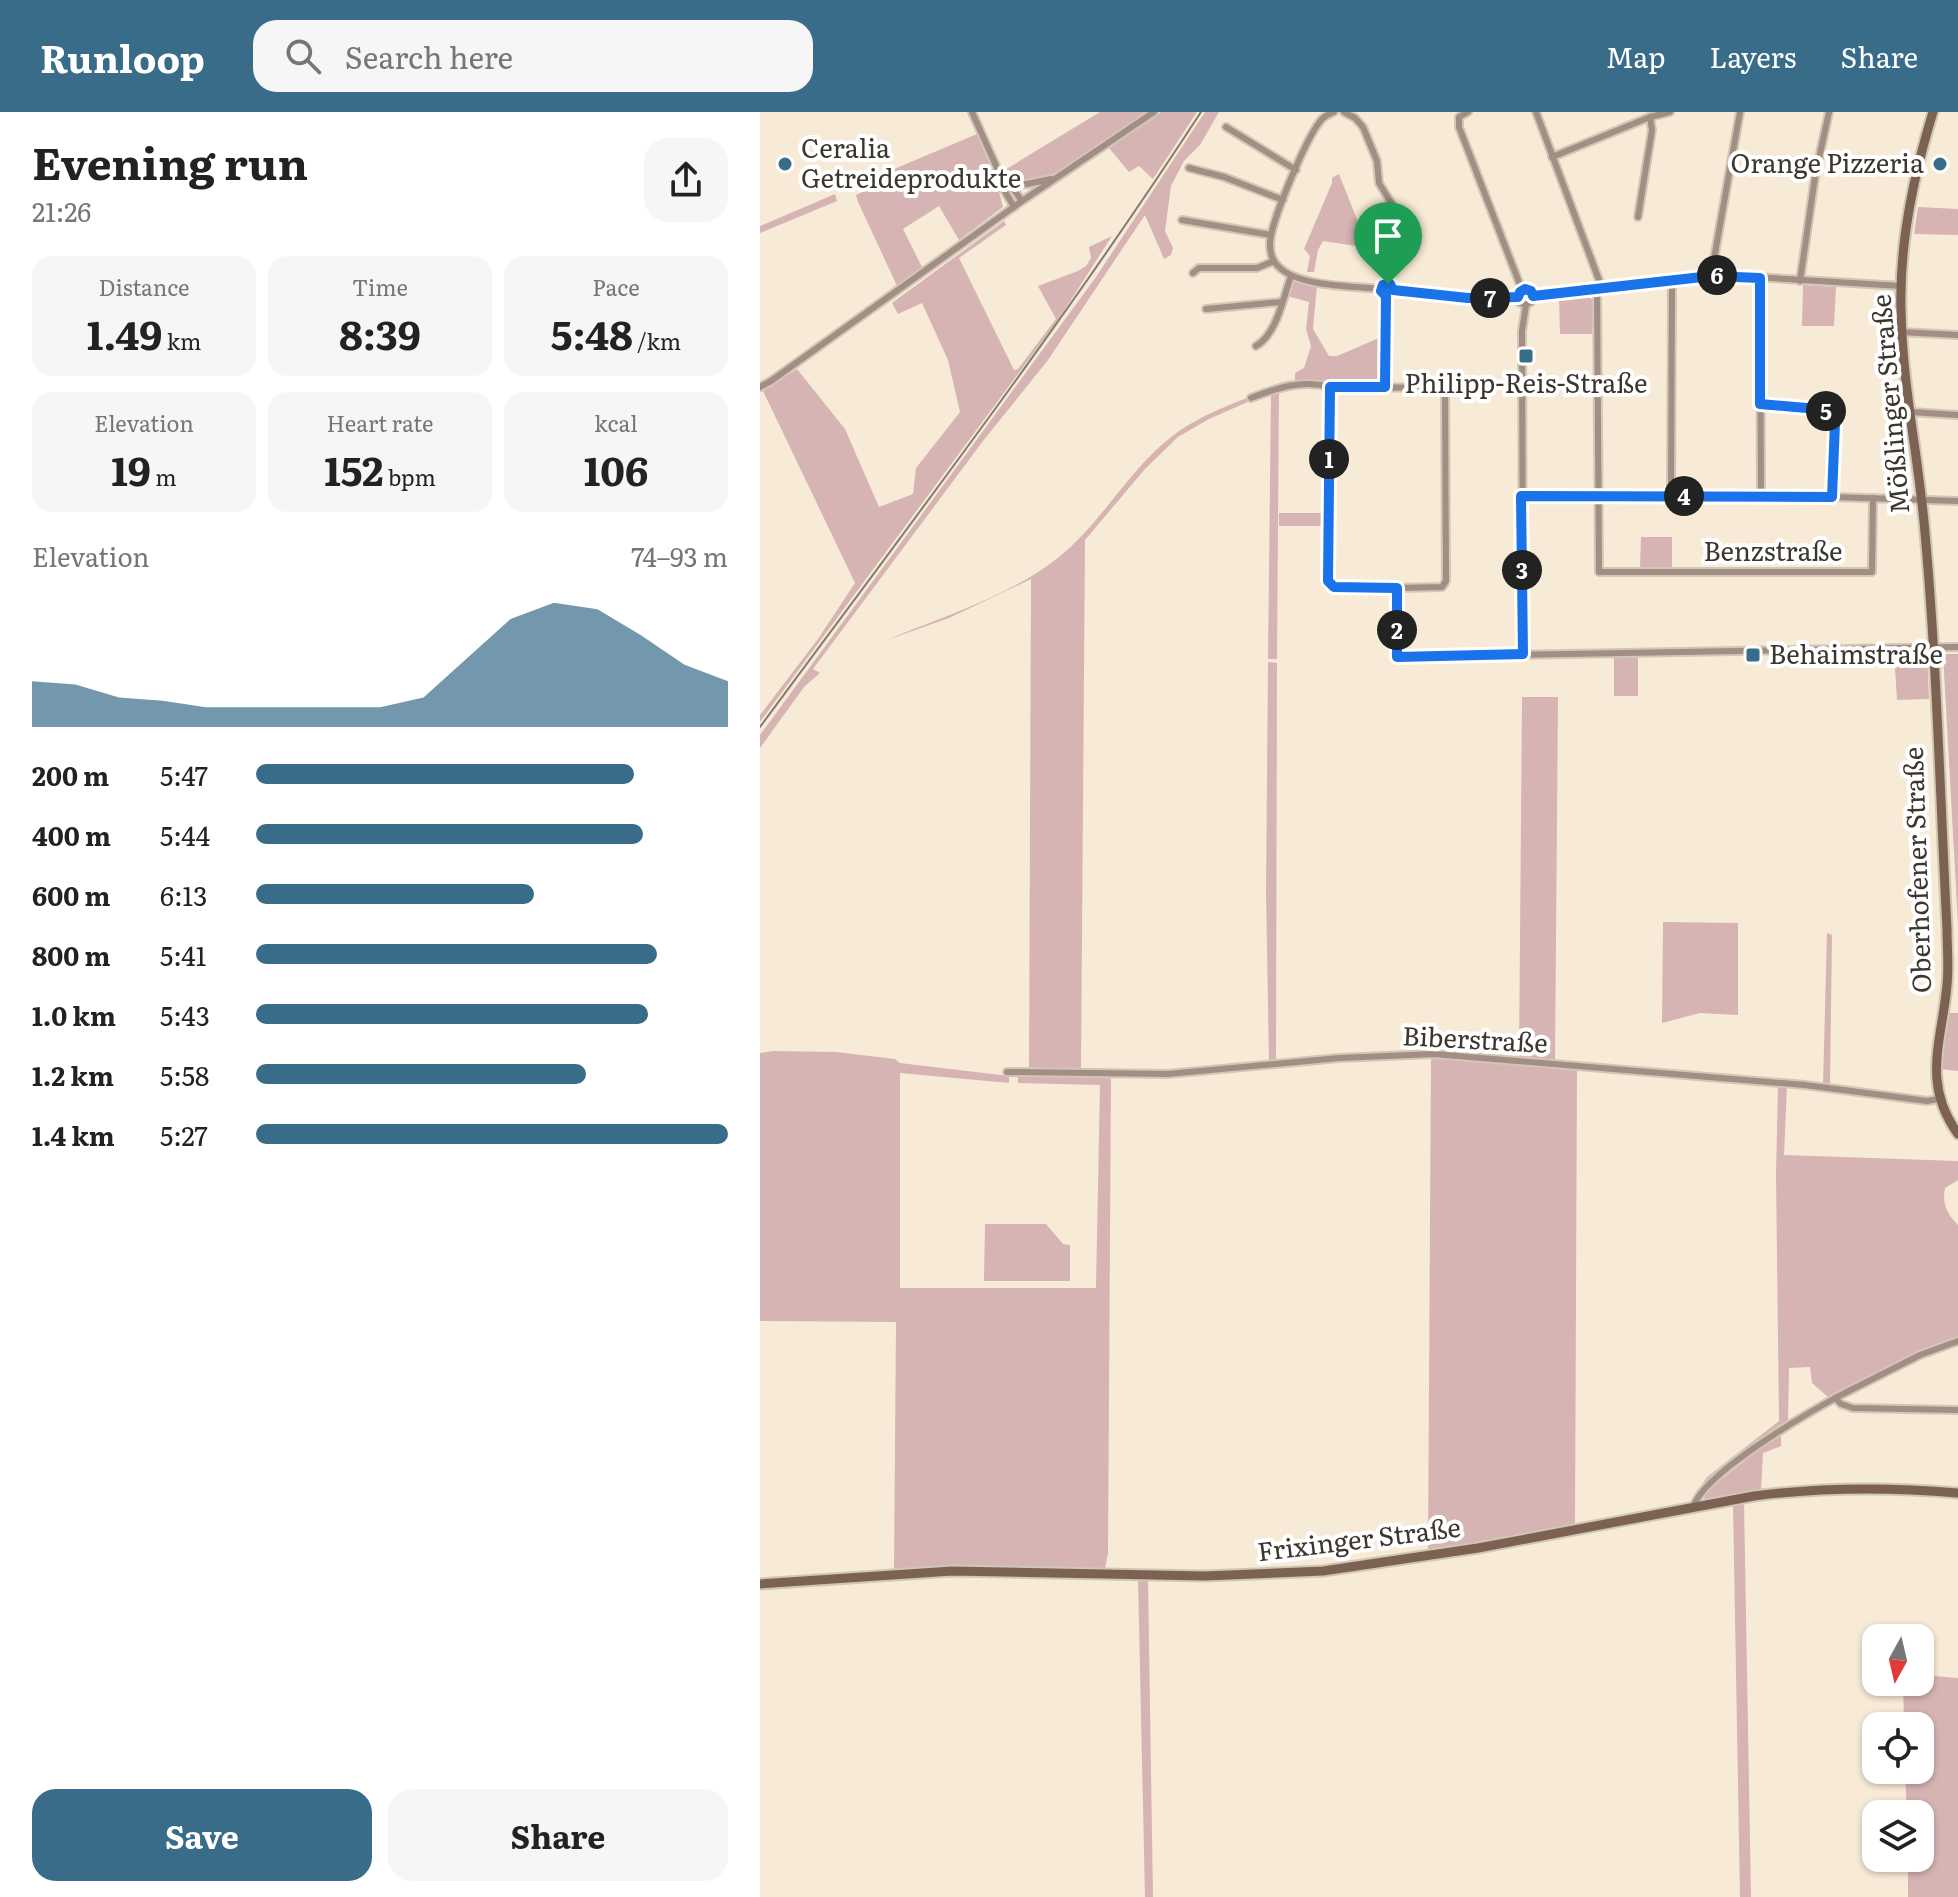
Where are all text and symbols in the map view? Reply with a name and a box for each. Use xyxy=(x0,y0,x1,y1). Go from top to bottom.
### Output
search box xyxy=(253,20,813,92)
text: Runloop xyxy=(40,28,205,85)
icon: search xyxy=(281,34,325,78)
text: Search here xyxy=(345,34,513,78)
text: Map xyxy=(1606,35,1665,77)
text: Layers xyxy=(1709,35,1796,77)
text: Share xyxy=(1840,35,1918,77)
place label: Ceralia Getreideprodukte xyxy=(801,127,1021,196)
text: Evening run xyxy=(32,128,308,194)
button: share xyxy=(644,138,728,222)
place label: Orange Pizzeria xyxy=(1731,142,1924,181)
marker: Ceralia Getreideprodukte xyxy=(776,155,794,173)
marker: Orange Pizzeria xyxy=(1931,155,1949,173)
text: 21:26 xyxy=(32,191,91,230)
pin xyxy=(1354,202,1422,284)
icon: arrive xyxy=(1366,214,1410,258)
pin: 6 xyxy=(1697,255,1737,295)
text: 6 xyxy=(1711,258,1723,291)
text: Distance xyxy=(99,270,189,303)
text: Time xyxy=(352,270,408,303)
text: Pace xyxy=(592,270,640,303)
pin: 7 xyxy=(1470,278,1510,318)
text: 7 xyxy=(1484,281,1496,314)
street label: Mößlinger Straße xyxy=(1859,293,1918,516)
text: 1.49 xyxy=(87,303,162,362)
text: 8:39 xyxy=(339,303,421,362)
text: 5:48 xyxy=(551,303,633,362)
text: km xyxy=(162,324,201,357)
text: /km xyxy=(633,324,681,357)
marker: Philipp-Reis-Straße xyxy=(1517,347,1535,365)
place label: Philipp-Reis-Straße xyxy=(1405,362,1647,401)
pin: 5 xyxy=(1806,391,1846,431)
text: 5 xyxy=(1820,394,1832,427)
text: Elevation xyxy=(94,406,194,439)
text: Heart rate xyxy=(327,406,433,439)
text: kcal xyxy=(594,406,638,439)
text: 19 xyxy=(111,439,151,498)
text: 152 xyxy=(324,439,384,498)
text: 106 xyxy=(584,439,648,498)
pin: 1 xyxy=(1309,439,1349,479)
text: 1 xyxy=(1324,442,1334,475)
text: m xyxy=(151,460,177,493)
text: bpm xyxy=(384,460,436,493)
pin: 4 xyxy=(1664,476,1704,516)
text: 4 xyxy=(1677,479,1691,512)
street label: Benzstraße xyxy=(1703,530,1843,569)
text: Elevation xyxy=(32,536,150,575)
text: 74–93 m xyxy=(631,536,728,575)
pin: 3 xyxy=(1502,550,1542,590)
text: 3 xyxy=(1516,553,1528,586)
pin: 2 xyxy=(1377,610,1417,650)
text: 2 xyxy=(1391,613,1403,646)
place label: Behaimstraße xyxy=(1769,633,1943,672)
marker: Behaimstraße xyxy=(1744,646,1762,664)
street label: Oberhofener Straße xyxy=(1892,746,1939,994)
text: 200 m xyxy=(32,755,109,794)
text: 5:47 xyxy=(160,755,208,794)
text: 400 m xyxy=(32,815,111,854)
text: 5:44 xyxy=(160,815,210,854)
text: 600 m xyxy=(32,875,110,914)
text: 6:13 xyxy=(160,875,207,914)
text: 800 m xyxy=(32,935,110,974)
text: 5:41 xyxy=(160,935,206,974)
text: 1.0 km xyxy=(32,995,116,1034)
text: 5:43 xyxy=(160,995,210,1034)
street label: Biberstraße xyxy=(1401,1014,1549,1061)
text: 1.2 km xyxy=(32,1055,114,1094)
text: 5:58 xyxy=(160,1055,209,1094)
text: 1.4 km xyxy=(32,1115,115,1154)
text: 5:27 xyxy=(160,1115,208,1154)
street label: Frixinger Straße xyxy=(1255,1506,1463,1569)
north arrow xyxy=(1862,1624,1934,1696)
map controls xyxy=(1862,1624,1934,1872)
button: locate xyxy=(1862,1712,1934,1784)
button: Save xyxy=(32,1789,372,1881)
button: Share xyxy=(388,1789,728,1881)
button: layers xyxy=(1862,1800,1934,1872)

